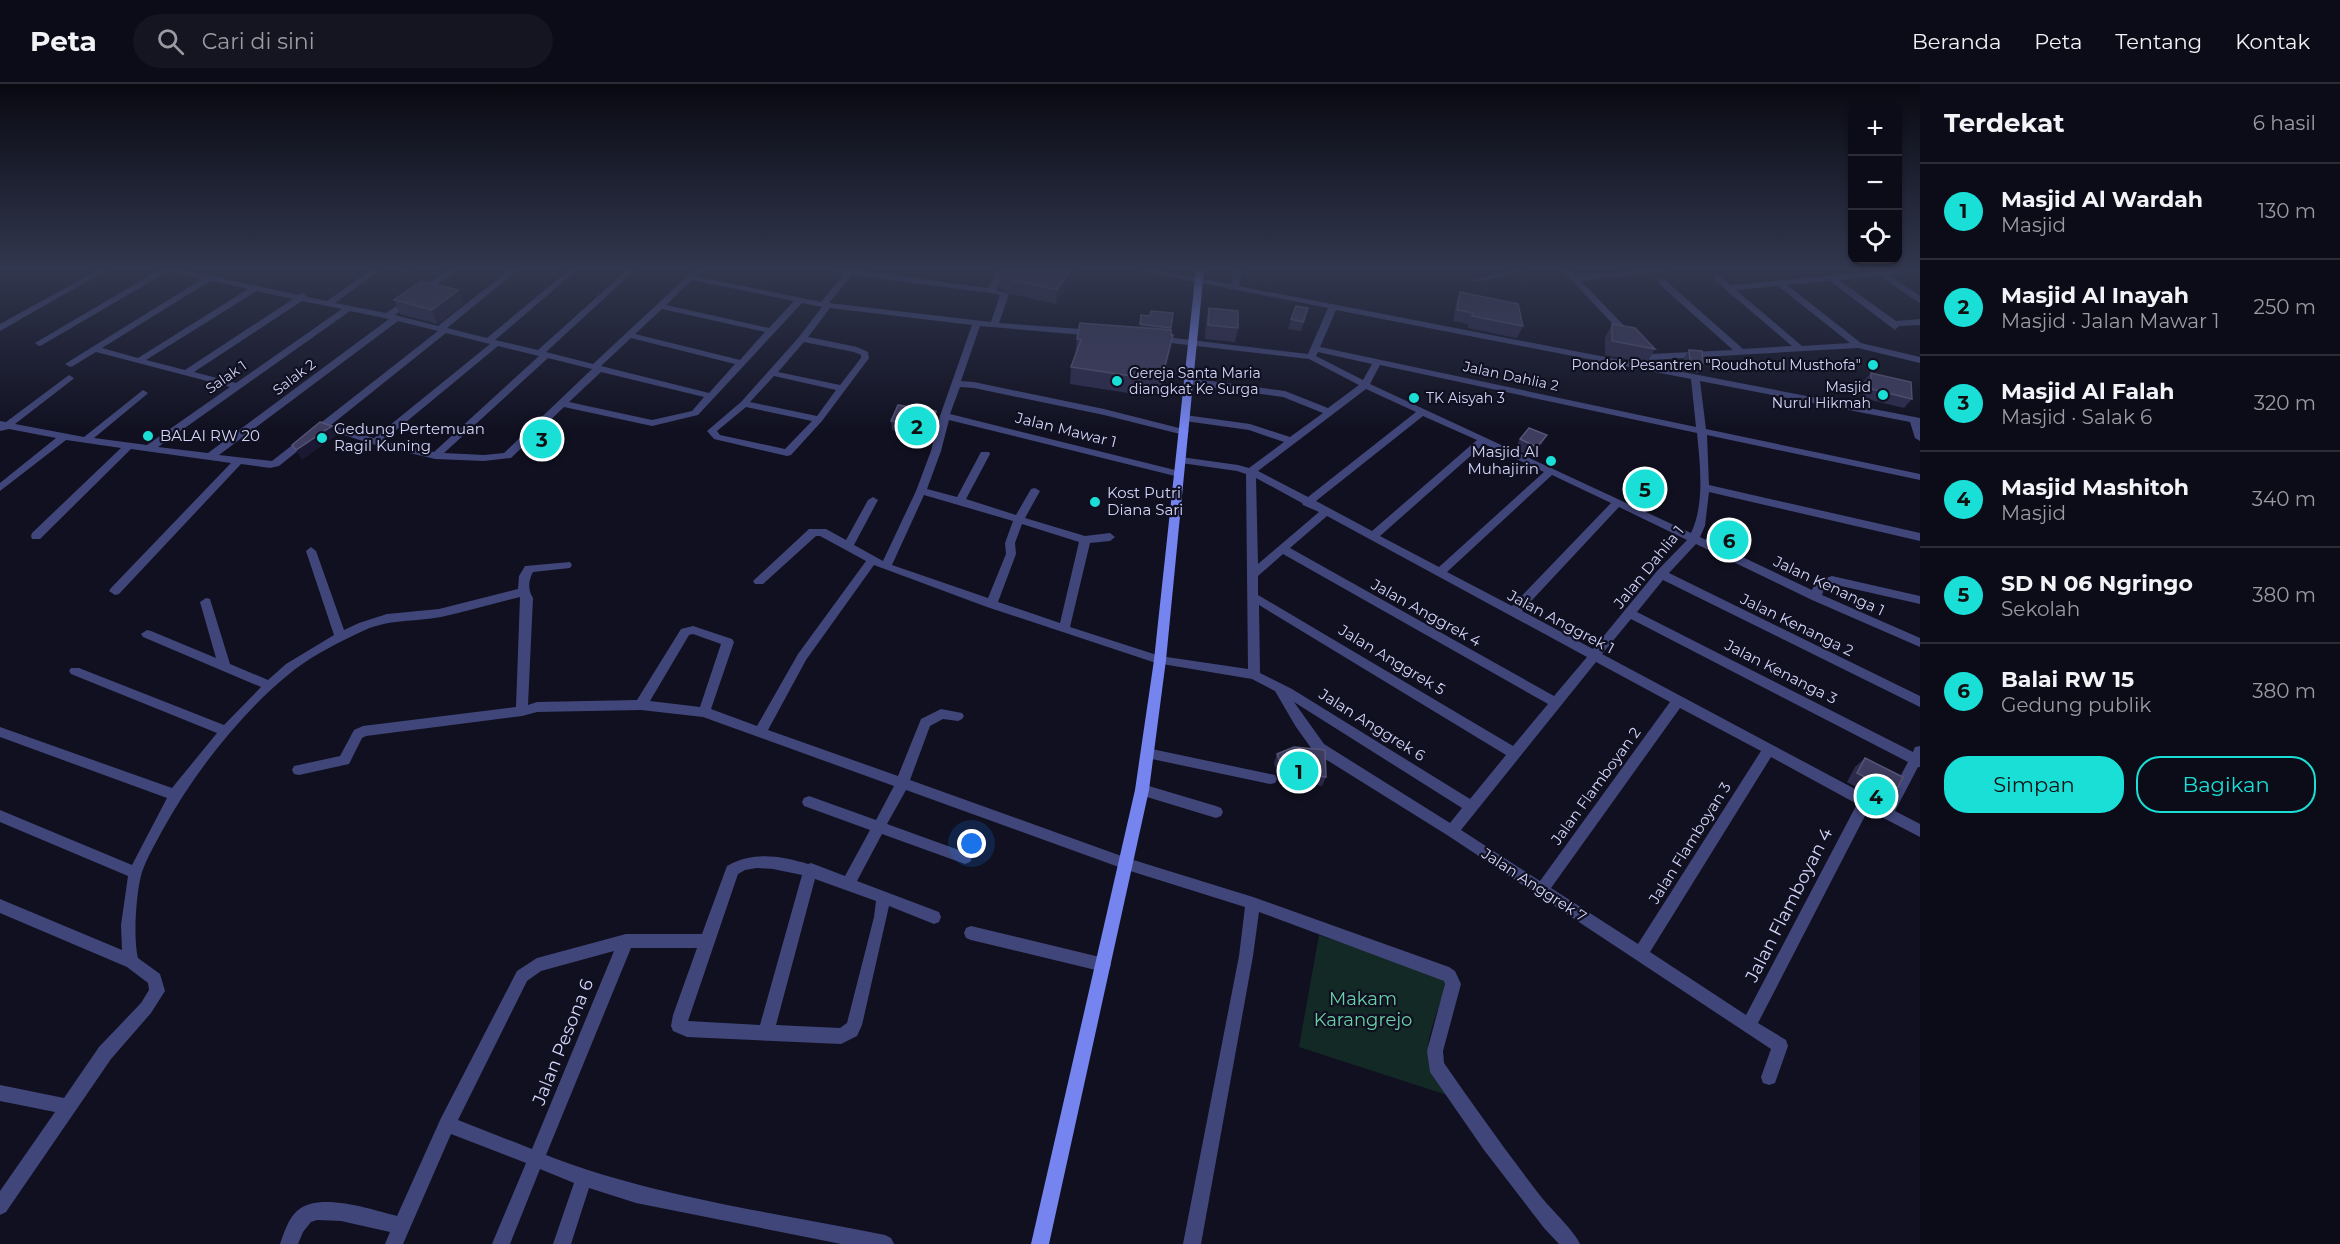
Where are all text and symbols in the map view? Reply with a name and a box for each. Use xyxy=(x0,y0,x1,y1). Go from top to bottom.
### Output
search box xyxy=(133,14,553,68)
text: Peta xyxy=(30,24,97,58)
icon: search xyxy=(154,25,187,58)
text: Cari di sini xyxy=(202,28,315,55)
text: Beranda xyxy=(1912,29,2001,54)
text: Peta xyxy=(2034,29,2082,54)
text: Tentang xyxy=(2115,29,2202,54)
text: Kontak xyxy=(2235,29,2310,54)
map controls xyxy=(1848,102,1902,264)
button: + xyxy=(1848,102,1902,156)
text: Terdekat xyxy=(1944,107,2065,139)
text: 6 hasil xyxy=(2253,111,2316,135)
button: − xyxy=(1848,156,1902,210)
text: Masjid Al Wardah xyxy=(2001,186,2203,213)
text: 1 xyxy=(1960,199,1967,223)
text: 130 m xyxy=(2258,199,2316,223)
button: locate xyxy=(1848,210,1902,264)
text: Masjid xyxy=(2001,213,2066,237)
text: Masjid Al Inayah xyxy=(2001,282,2189,309)
text: 2 xyxy=(1958,295,1969,319)
text: 250 m xyxy=(2254,295,2316,319)
text: Masjid · Jalan Mawar 1 xyxy=(2001,309,2220,333)
street label: Salak 2 xyxy=(269,355,319,399)
street label: Salak 1 xyxy=(202,356,250,398)
place label: Pondok Pesantren "Roudhotul Musthofa" xyxy=(1572,356,1861,374)
street label: Jalan Dahlia 2 xyxy=(1461,357,1560,395)
marker: Pondok Pesantren "Roudhotul Musthofa" xyxy=(1866,358,1880,372)
place label: Gereja Santa Maria diangkat Ke Surga xyxy=(1129,364,1261,398)
marker: Gereja Santa Maria diangkat Ke Surga xyxy=(1110,374,1124,388)
place label: Masjid Nurul Hikmah xyxy=(1772,378,1871,412)
text: Masjid Al Falah xyxy=(2001,378,2175,405)
marker: Masjid Nurul Hikmah xyxy=(1876,388,1890,402)
place label: TK Aisyah 3 xyxy=(1426,389,1505,407)
marker: TK Aisyah 3 xyxy=(1407,391,1421,405)
text: 3 xyxy=(1958,391,1969,415)
text: 320 m xyxy=(2254,391,2316,415)
pin: 2 xyxy=(898,404,936,448)
text: Masjid · Salak 6 xyxy=(2001,405,2152,429)
street label: Jalan Mawar 1 xyxy=(1013,408,1119,451)
pin: 3 xyxy=(522,416,562,462)
place label: Gedung Pertemuan Ragil Kuning xyxy=(334,419,485,455)
place label: BALAI RW 20 xyxy=(160,426,260,445)
marker: BALAI RW 20 xyxy=(141,429,155,443)
marker: Gedung Pertemuan Ragil Kuning xyxy=(315,431,329,445)
place label: Masjid Al Muhajirin xyxy=(1467,442,1539,478)
marker: Masjid Al Muhajirin xyxy=(1544,454,1558,468)
pin: 5 xyxy=(1626,466,1664,512)
text: Masjid Mashitoh xyxy=(2001,474,2189,501)
place label: Kost Putri Diana Sari xyxy=(1107,483,1183,519)
text: 4 xyxy=(1957,487,1970,511)
text: 340 m xyxy=(2252,487,2316,511)
marker: Kost Putri Diana Sari xyxy=(1088,495,1102,509)
text: Masjid xyxy=(2001,501,2066,525)
pin: 6 xyxy=(1710,518,1748,562)
street label: Jalan Dahlia 1 xyxy=(1609,521,1688,613)
street label: Jalan Kenanga 1 xyxy=(1770,551,1888,620)
text: SD N 06 Ngringo xyxy=(2001,570,2193,597)
street label: Jalan Anggrek 4 xyxy=(1367,574,1484,651)
text: 5 xyxy=(1958,583,1969,607)
text: 380 m xyxy=(2252,583,2316,607)
street label: Jalan Anggrek 1 xyxy=(1504,585,1618,658)
street label: Jalan Kenanga 2 xyxy=(1737,589,1857,660)
text: Sekolah xyxy=(2001,597,2080,621)
street label: Jalan Anggrek 5 xyxy=(1335,620,1449,699)
street label: Jalan Kenanga 3 xyxy=(1721,635,1840,708)
text: Balai RW 15 xyxy=(2001,666,2134,693)
text: 6 xyxy=(1957,679,1970,703)
text: 380 m xyxy=(2252,679,2316,703)
street label: Jalan Anggrek 6 xyxy=(1315,684,1429,765)
text: Gedung publik xyxy=(2001,693,2151,717)
street label: Jalan Flamboyan 2 xyxy=(1546,723,1644,849)
pin: 1 xyxy=(1280,748,1318,794)
button: Simpan xyxy=(1944,756,2124,813)
button: Bagikan xyxy=(2136,756,2316,813)
pin: 4 xyxy=(1856,774,1896,818)
street label: Jalan Flamboyan 3 xyxy=(1644,778,1735,908)
street label: Jalan Flamboyan 4 xyxy=(1740,824,1837,987)
your location xyxy=(957,829,986,858)
street label: Jalan Anggrek 7 xyxy=(1477,843,1590,926)
street label: Jalan Pesona 6 xyxy=(527,976,598,1109)
park label: Makam Karangrejo xyxy=(1314,988,1412,1031)

